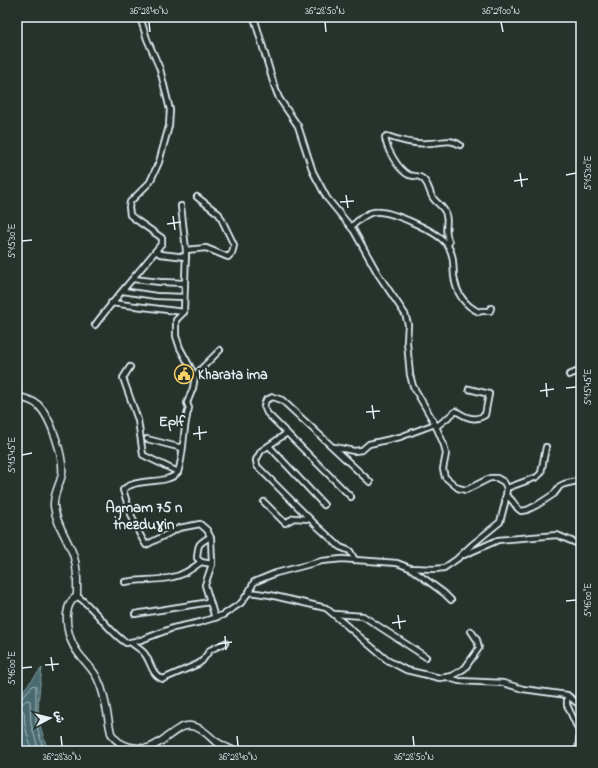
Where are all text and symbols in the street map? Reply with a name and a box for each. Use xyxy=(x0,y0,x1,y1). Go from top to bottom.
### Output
text: 36°28'40"N xyxy=(130,4,169,19)
text: 36°28'50"N xyxy=(305,4,345,19)
text: 36°29'00"N xyxy=(482,4,520,19)
text: 5°15'30"E xyxy=(581,155,596,191)
text: 5°15'30"E xyxy=(5,223,20,259)
public building icon: Kharata ima xyxy=(173,363,195,385)
place label: Kharata ima xyxy=(198,365,268,386)
text: 5°15'45"E xyxy=(581,369,596,405)
district label: Eplf xyxy=(159,411,186,433)
text: 5°15'45"E xyxy=(5,437,20,473)
district label: Agmam 75 n tnezduɣin xyxy=(105,497,183,536)
text: 5°16'00"E xyxy=(581,583,596,617)
text: 5°16'00"E xyxy=(5,651,20,685)
north arrow xyxy=(30,698,70,738)
text: ش xyxy=(50,710,68,724)
text: 36°28'30"N xyxy=(43,750,82,765)
text: 36°28'40"N xyxy=(219,750,258,765)
text: 36°28'50"N xyxy=(394,750,434,765)

